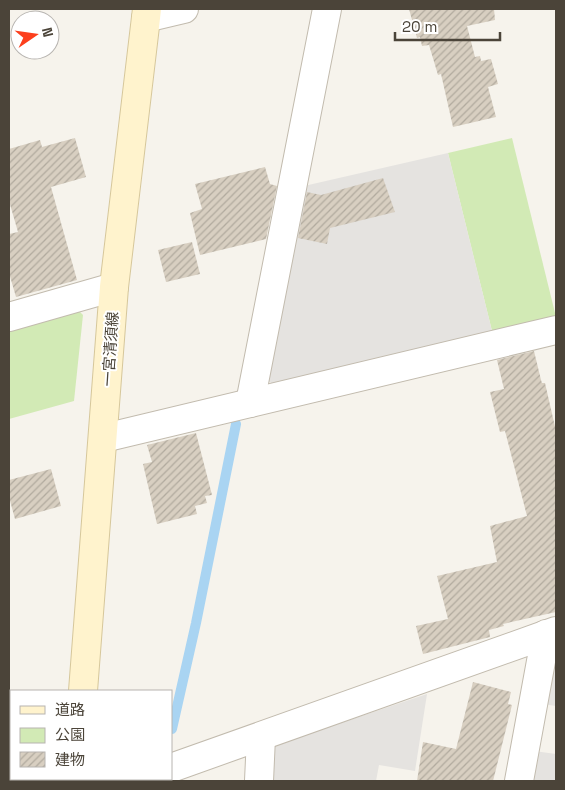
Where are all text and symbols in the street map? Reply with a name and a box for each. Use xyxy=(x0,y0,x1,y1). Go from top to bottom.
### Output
north arrow xyxy=(10,10,60,60)
scale bar xyxy=(395,10,500,42)
text: 20 m xyxy=(402,17,437,36)
text: N xyxy=(38,25,57,39)
street label: 一宮清須線 xyxy=(98,311,122,387)
legend xyxy=(10,690,172,780)
text: 道路 xyxy=(55,700,85,719)
text: 公園 xyxy=(55,725,85,744)
text: 建物 xyxy=(55,750,85,769)

